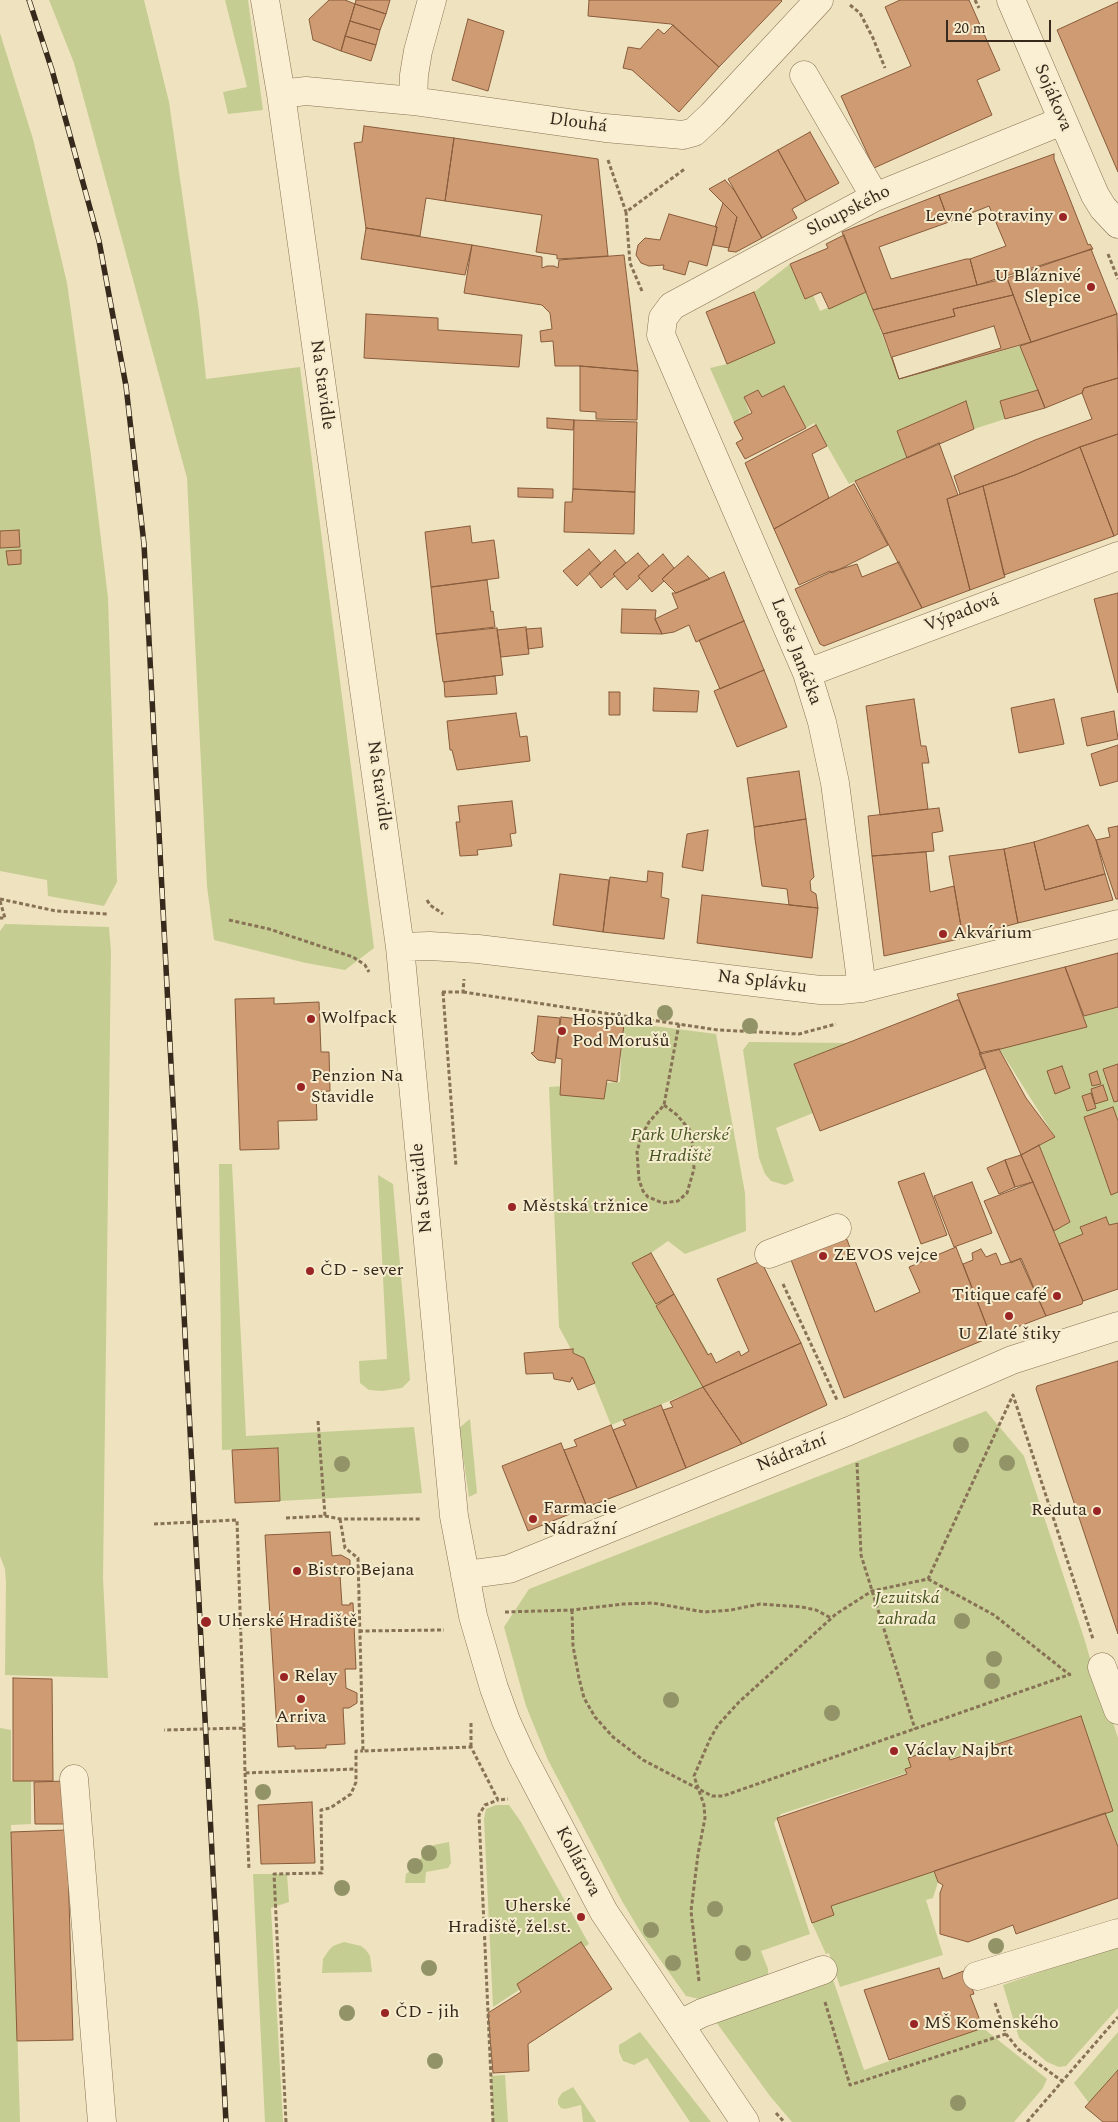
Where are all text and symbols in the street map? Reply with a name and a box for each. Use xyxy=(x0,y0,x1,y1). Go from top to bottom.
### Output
scale bar xyxy=(948,10,1053,42)
text: 20 m xyxy=(954,17,986,40)
street label: Sojákova xyxy=(1028,61,1076,135)
street label: Dlouhá xyxy=(548,109,608,139)
street label: Sloupského xyxy=(803,182,895,242)
place label: Levné potraviny xyxy=(925,206,1053,228)
marker: Levné potraviny xyxy=(1057,211,1069,223)
place label: U Bláznivé Slepice xyxy=(994,266,1081,308)
marker: U Bláznivé Slepice xyxy=(1085,281,1097,293)
street label: Na Stavidle xyxy=(304,339,338,431)
street label: Výpadová xyxy=(922,590,1002,638)
street label: Leoše Janáčka xyxy=(765,596,825,708)
street label: Na Stavidle xyxy=(361,740,395,832)
place label: Akvárium xyxy=(953,923,1032,945)
marker: Akvárium xyxy=(937,928,949,940)
street label: Na Splávku xyxy=(716,967,808,999)
place label: Wolfpack xyxy=(321,1008,397,1030)
place label: Hospůdka Pod Morušů xyxy=(572,1010,670,1052)
marker: Wolfpack xyxy=(305,1013,317,1025)
marker: Hospůdka Pod Morušů xyxy=(556,1025,568,1037)
place label: Penzion Na Stavidle xyxy=(311,1066,403,1108)
marker: Penzion Na Stavidle xyxy=(295,1081,307,1093)
park label: Park Uherské Hradiště xyxy=(631,1125,729,1168)
street label: Na Stavidle xyxy=(408,1142,438,1234)
place label: Městská tržnice xyxy=(522,1196,649,1218)
marker: Městská tržnice xyxy=(506,1201,518,1213)
place label: ZEVOS vejce xyxy=(833,1245,938,1267)
marker: ZEVOS vejce xyxy=(817,1250,829,1262)
place label: ČD - sever xyxy=(320,1260,404,1282)
marker: ČD - sever xyxy=(304,1265,316,1277)
place label: Titique café xyxy=(952,1285,1047,1307)
marker: Titique café xyxy=(1051,1290,1063,1302)
marker: U Zlaté štiky xyxy=(1003,1310,1015,1322)
place label: U Zlaté štiky xyxy=(958,1324,1060,1346)
street label: Nádražní xyxy=(754,1430,830,1478)
place label: Farmacie Nádražní xyxy=(543,1498,617,1540)
place label: Reduta xyxy=(1031,1500,1087,1522)
marker: Reduta xyxy=(1091,1505,1103,1517)
marker: Farmacie Nádražní xyxy=(527,1513,539,1525)
place label: Bistro Bejana xyxy=(307,1560,414,1582)
marker: Bistro Bejana xyxy=(291,1565,303,1577)
park label: Jezuitská zahrada xyxy=(874,1588,940,1630)
place label: Uherské Hradiště xyxy=(217,1611,357,1633)
marker: Uherské Hradiště xyxy=(199,1615,213,1629)
place label: Relay xyxy=(294,1666,337,1688)
marker: Relay xyxy=(278,1671,290,1683)
marker: Arriva xyxy=(295,1693,307,1705)
place label: Arriva xyxy=(276,1707,326,1729)
place label: Václav Najbrt xyxy=(904,1740,1013,1762)
marker: Václav Najbrt xyxy=(888,1745,900,1757)
street label: Kollárova xyxy=(550,1823,604,1901)
place label: Uherské Hradiště, žel.st. xyxy=(447,1896,571,1938)
marker: Uherské Hradiště, žel.st. xyxy=(575,1911,587,1923)
place label: ČD - jih xyxy=(395,2002,460,2024)
marker: ČD - jih xyxy=(379,2007,391,2019)
place label: MŠ Komenského xyxy=(924,2013,1059,2035)
marker: MŠ Komenského xyxy=(908,2018,920,2030)

